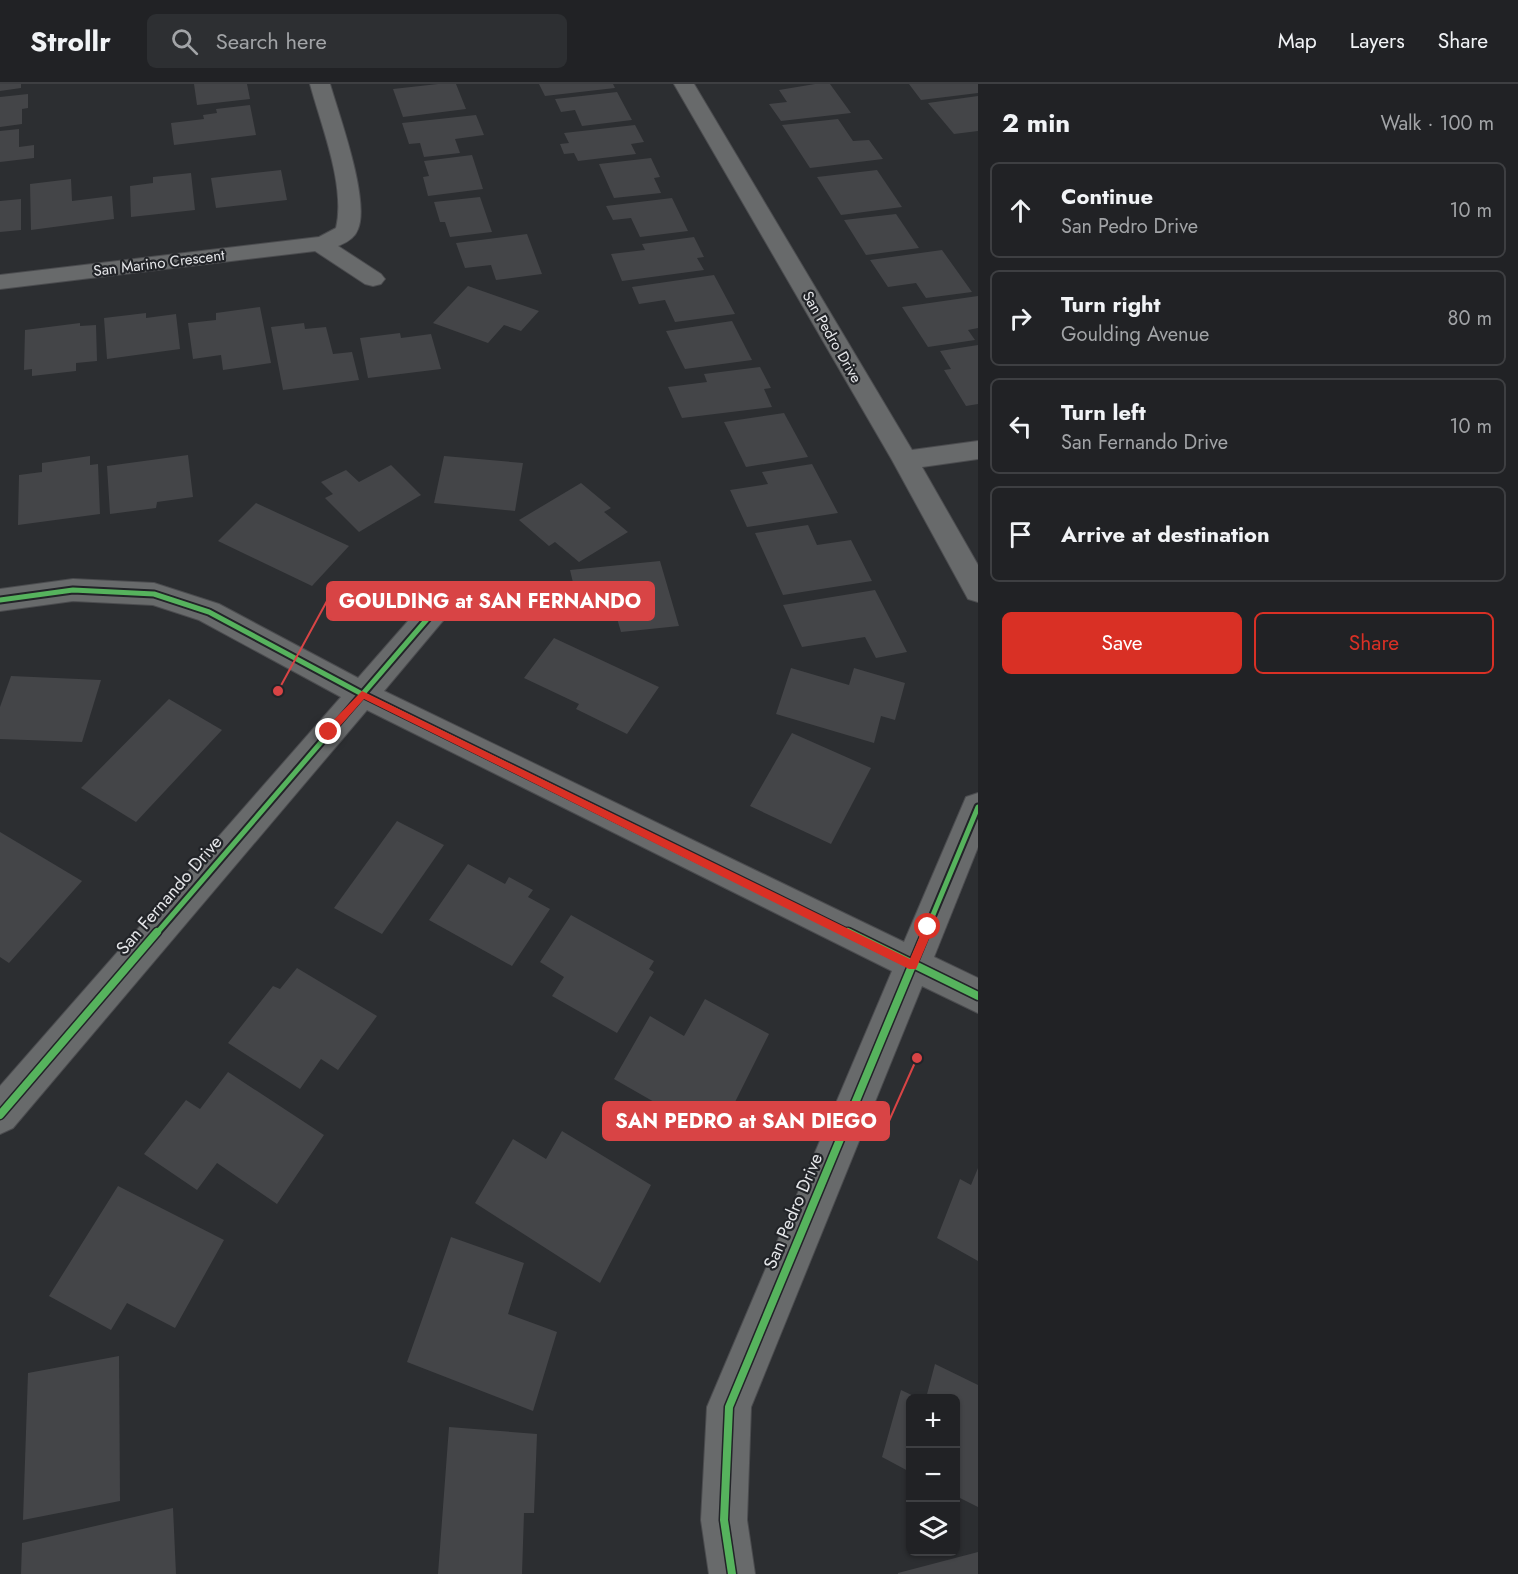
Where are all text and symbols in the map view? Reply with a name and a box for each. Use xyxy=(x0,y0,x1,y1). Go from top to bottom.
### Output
search box xyxy=(147,14,567,68)
text: Strollr xyxy=(30,21,111,62)
icon: search xyxy=(168,25,201,58)
text: Search here xyxy=(216,25,327,57)
text: Map xyxy=(1278,26,1317,56)
text: Layers xyxy=(1350,26,1405,56)
text: Share xyxy=(1438,26,1488,56)
text: 2 min xyxy=(1002,104,1070,142)
text: Walk · 100 m xyxy=(1381,109,1494,138)
text: Continue xyxy=(1061,180,1153,212)
icon: ahead xyxy=(1004,194,1037,227)
text: 10 m xyxy=(1449,196,1492,225)
text: San Pedro Drive xyxy=(1061,212,1198,241)
street label: San Marino Crescent xyxy=(92,244,226,282)
street label: San Pedro Drive xyxy=(797,287,867,387)
text: Turn right xyxy=(1061,288,1161,320)
icon: right xyxy=(1004,302,1037,335)
text: 80 m xyxy=(1447,304,1492,333)
text: Goulding Avenue xyxy=(1061,320,1209,349)
text: Turn left xyxy=(1061,396,1146,428)
icon: left xyxy=(1004,410,1037,443)
text: 10 m xyxy=(1449,412,1492,441)
text: San Fernando Drive xyxy=(1061,428,1228,457)
icon: arrive xyxy=(1004,518,1037,551)
text: Arrive at destination xyxy=(1061,518,1270,550)
callout: GOULDING at SAN FERNANDO xyxy=(327,582,654,620)
text: GOULDING at SAN FERNANDO xyxy=(339,587,641,616)
button: Save xyxy=(1002,612,1242,674)
button: Share xyxy=(1254,612,1494,674)
route end xyxy=(315,718,341,744)
street label: San Fernando Drive xyxy=(110,830,228,960)
route start xyxy=(914,913,940,939)
callout: SAN PEDRO at SAN DIEGO xyxy=(603,1102,889,1140)
text: SAN PEDRO at SAN DIEGO xyxy=(615,1107,877,1136)
street label: San Pedro Drive xyxy=(757,1149,829,1273)
map controls xyxy=(906,1394,960,1556)
button: + xyxy=(906,1394,960,1448)
button: − xyxy=(906,1448,960,1502)
button: layers xyxy=(906,1502,960,1556)

